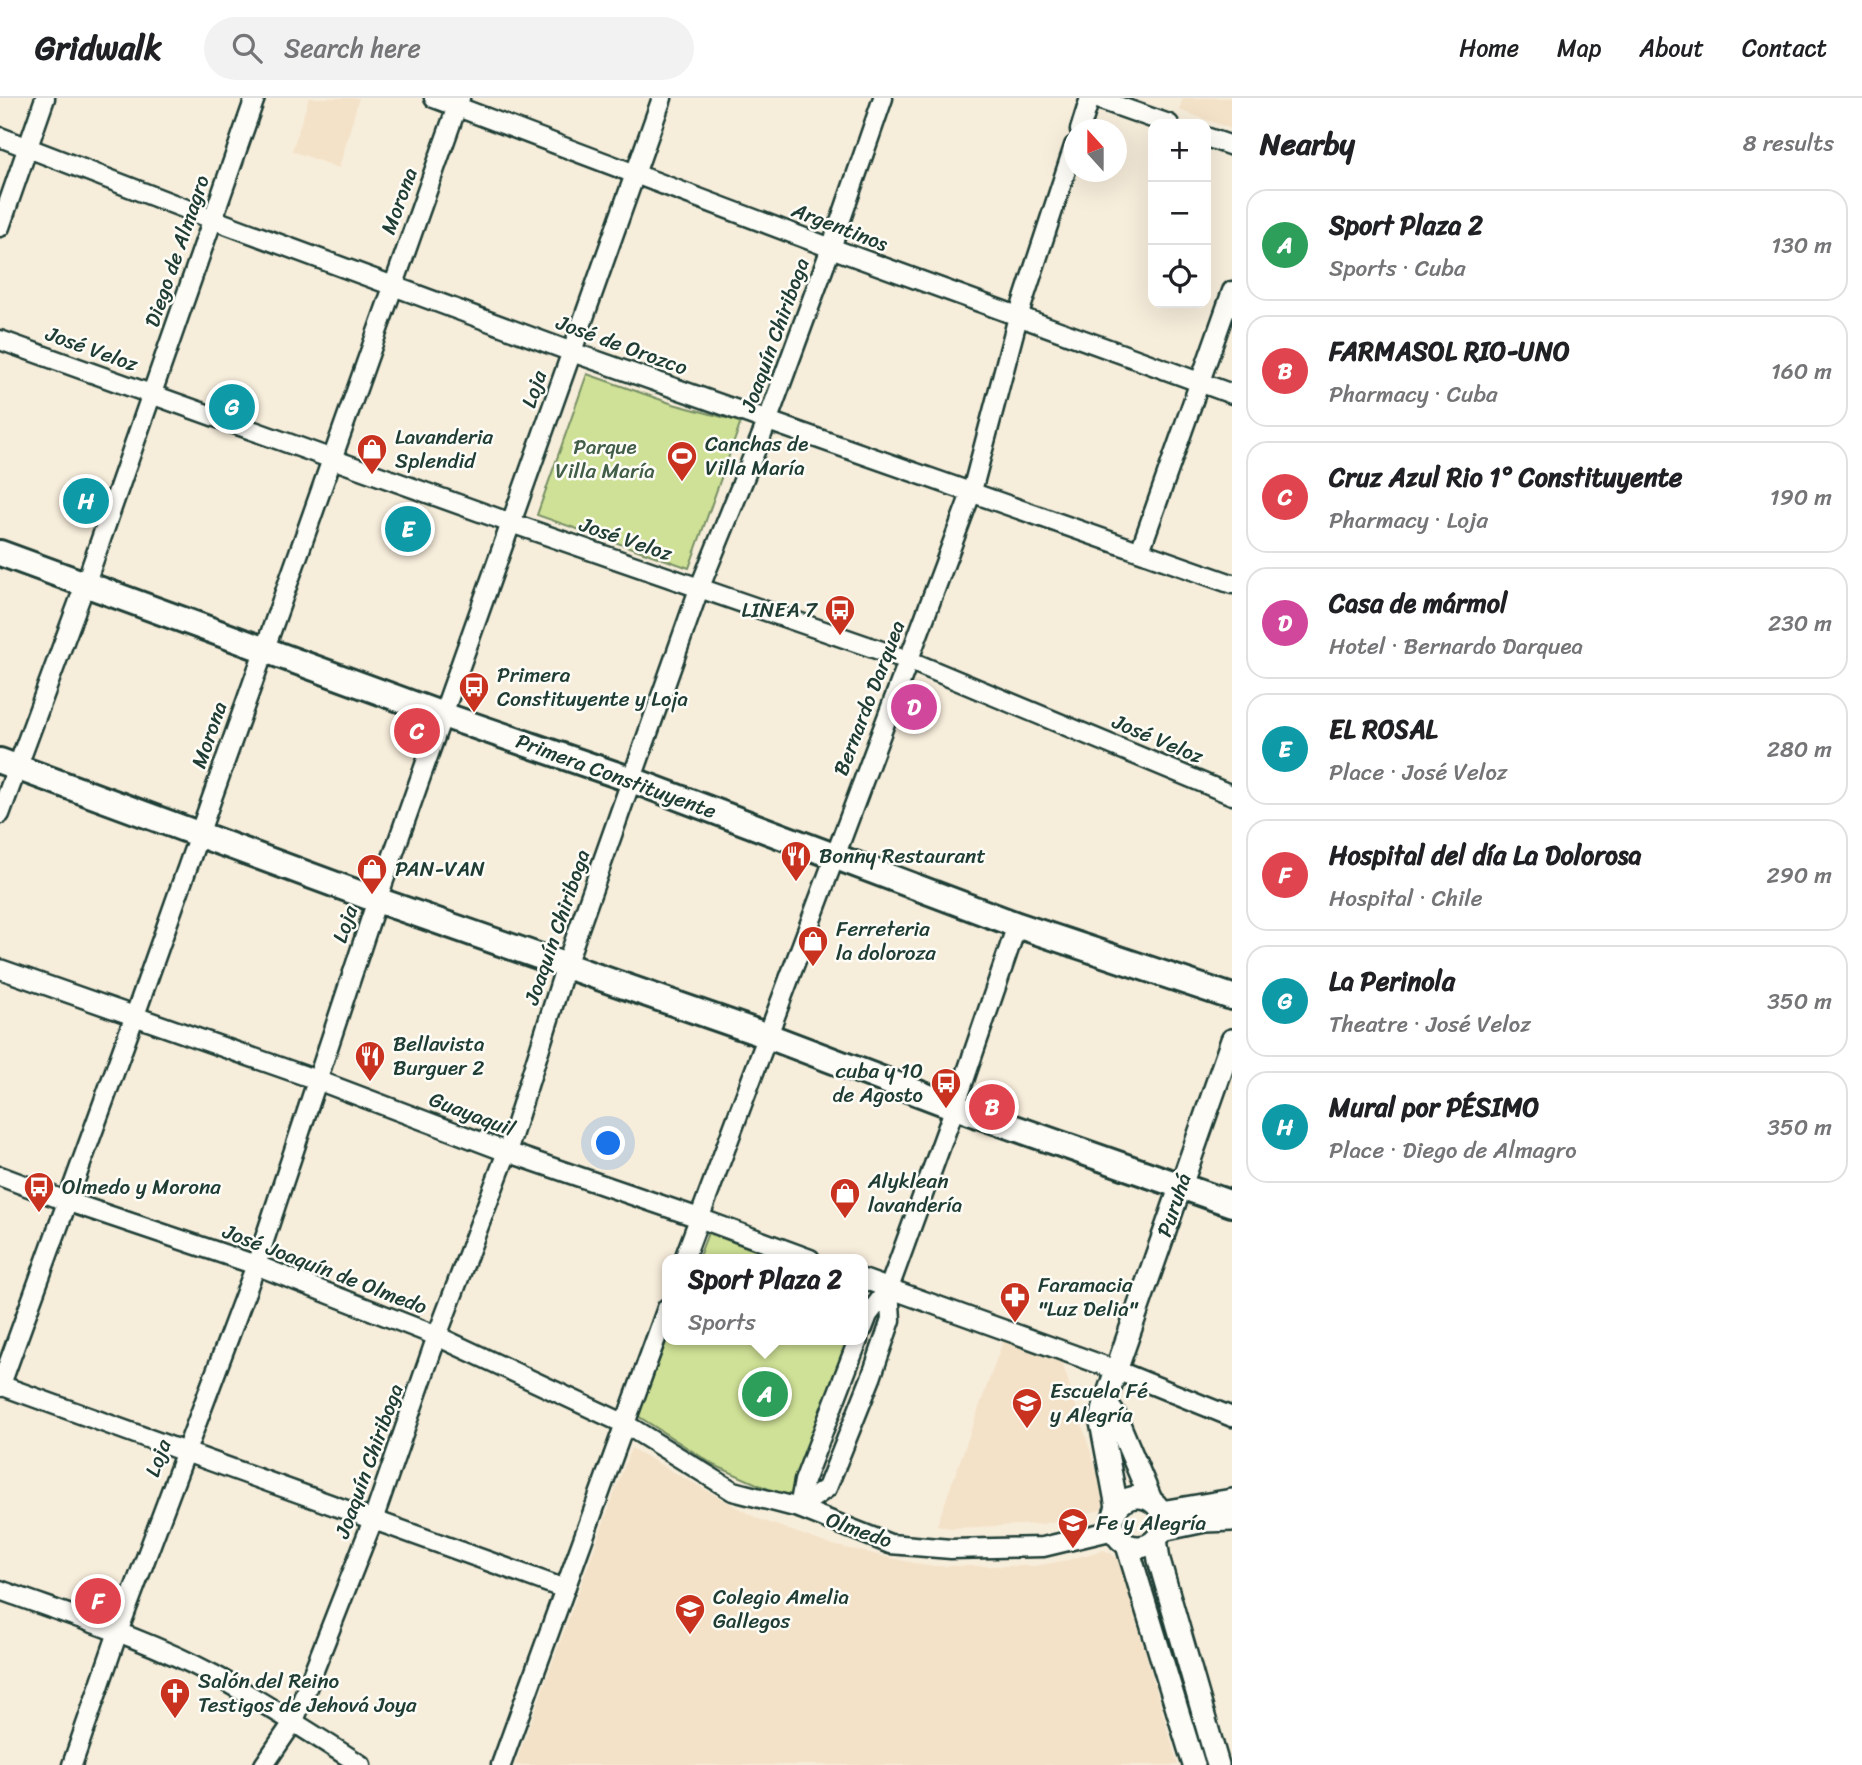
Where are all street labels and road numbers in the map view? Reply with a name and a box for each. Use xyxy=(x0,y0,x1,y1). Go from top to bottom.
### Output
street label: Morona xyxy=(369,162,429,240)
street label: Diego de Almagro xyxy=(133,170,221,332)
street label: Argentinos xyxy=(785,191,894,263)
street label: Joaquín Chiriboga xyxy=(729,252,821,419)
street label: José de Orozco xyxy=(550,303,693,386)
street label: José Veloz xyxy=(39,314,144,383)
street label: Loja xyxy=(510,365,558,413)
street label: José Veloz xyxy=(573,505,678,573)
street label: Bernardo Darquea xyxy=(822,614,916,781)
street label: Morona xyxy=(180,696,238,774)
street label: José Veloz xyxy=(1105,702,1210,775)
street label: Primera Constituyente xyxy=(510,722,722,830)
street label: Joaquín Chiriboga xyxy=(512,844,602,1011)
street label: Loja xyxy=(321,900,369,948)
street label: Guayaquil xyxy=(423,1080,522,1148)
street label: Puruhá xyxy=(1145,1167,1203,1242)
street label: José Joaquín de Olmedo xyxy=(216,1212,433,1326)
street label: Joaquín Chiriboga xyxy=(323,1378,415,1545)
street label: Loja xyxy=(134,1433,182,1482)
street label: Olmedo xyxy=(820,1500,898,1560)

